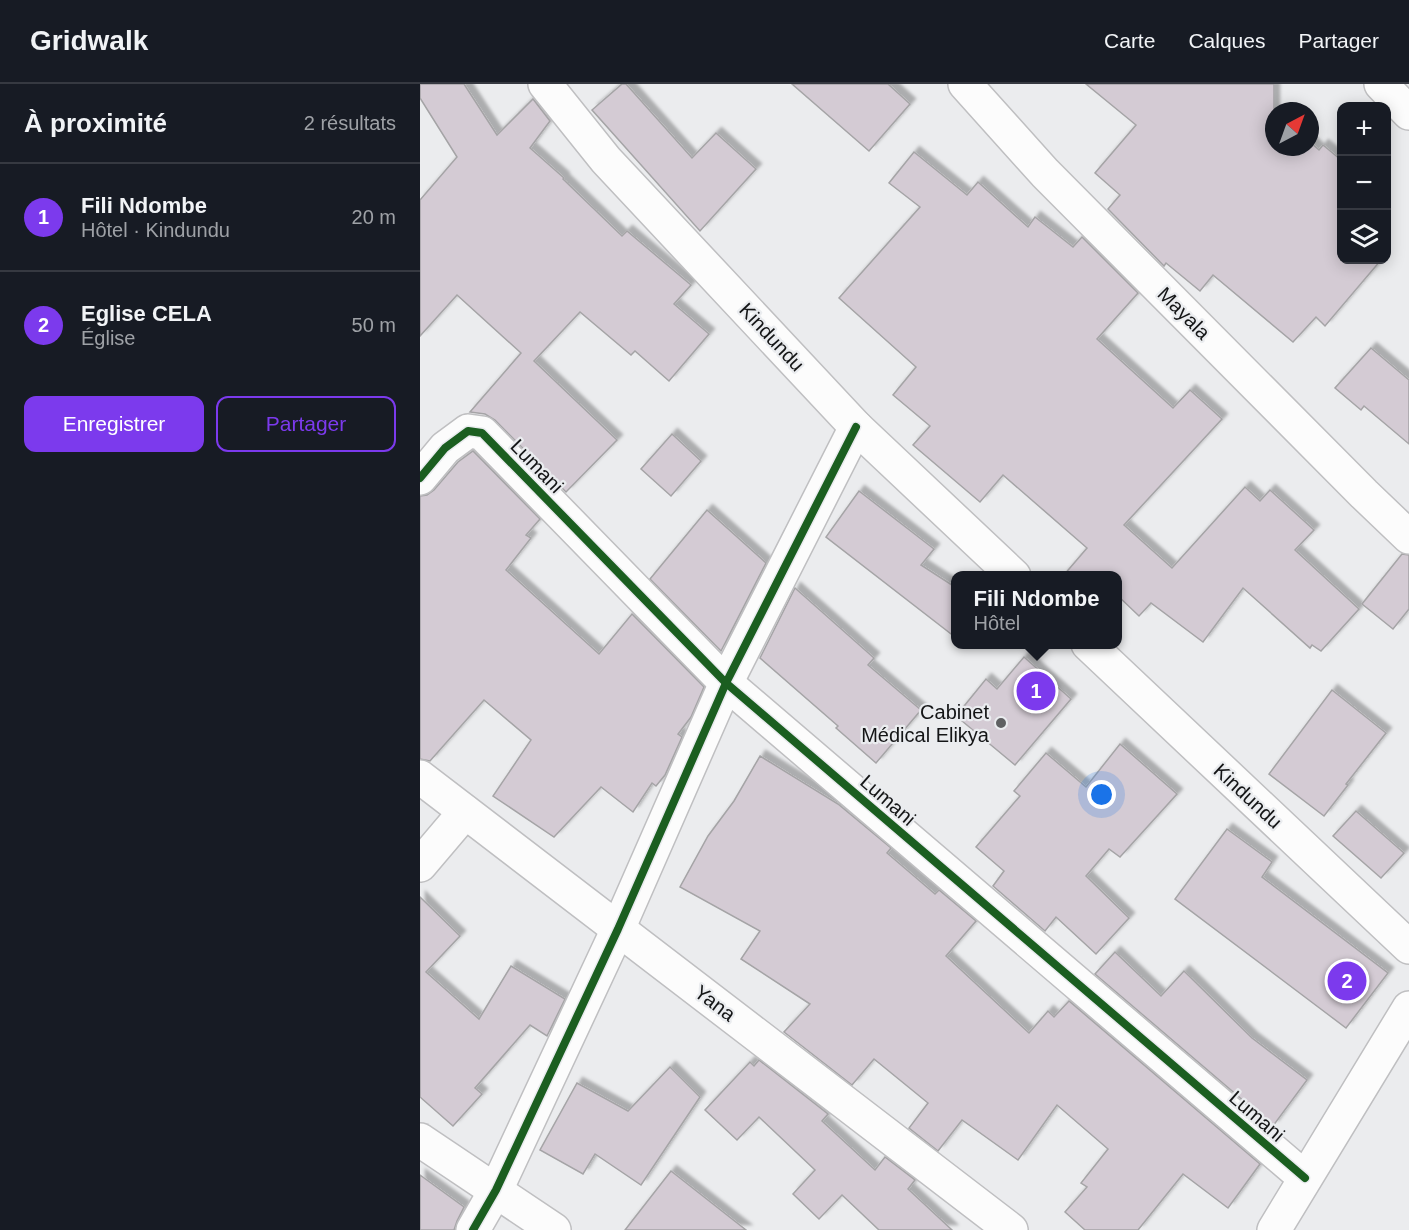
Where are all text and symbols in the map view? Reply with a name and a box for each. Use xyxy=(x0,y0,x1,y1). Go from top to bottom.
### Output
text: Gridwalk xyxy=(30,25,148,56)
text: Carte xyxy=(1104,29,1155,52)
text: Calques xyxy=(1188,29,1265,52)
text: Partager xyxy=(1298,29,1379,52)
north arrow xyxy=(1265,102,1319,156)
map controls xyxy=(1337,102,1391,264)
button: + xyxy=(1337,102,1391,156)
text: À proximité xyxy=(24,108,167,138)
text: 2 résultats xyxy=(304,112,396,134)
button: − xyxy=(1337,156,1391,210)
text: Fili Ndombe xyxy=(81,193,207,218)
text: 1 xyxy=(38,206,49,228)
text: 20 m xyxy=(352,206,396,228)
button: layers xyxy=(1337,210,1391,264)
text: Hôtel · Kindundu xyxy=(81,219,230,241)
street label: Mayala xyxy=(1153,282,1215,344)
street label: Kindundu xyxy=(735,299,809,375)
text: Eglise CELA xyxy=(81,301,212,326)
text: 2 xyxy=(38,314,49,336)
text: 50 m xyxy=(352,314,396,336)
text: Église xyxy=(81,327,135,349)
button: Enregistrer xyxy=(24,396,204,452)
button: Partager xyxy=(216,396,396,452)
street label: Lumani xyxy=(506,435,568,497)
popup xyxy=(951,571,1122,649)
text: Fili Ndombe xyxy=(974,586,1099,611)
text: Hôtel xyxy=(974,612,1020,634)
pin: 1 xyxy=(1016,668,1056,714)
place label: Cabinet Médical Elikya xyxy=(861,701,990,746)
marker: Cabinet Médical Elikya xyxy=(994,716,1008,730)
street label: Kindundu xyxy=(1210,759,1286,833)
street label: Lumani xyxy=(856,770,920,830)
your location xyxy=(1087,780,1116,809)
pin: 2 xyxy=(1328,958,1366,1004)
street label: Yana xyxy=(690,981,740,1026)
street label: Lumani xyxy=(1225,1086,1289,1146)

